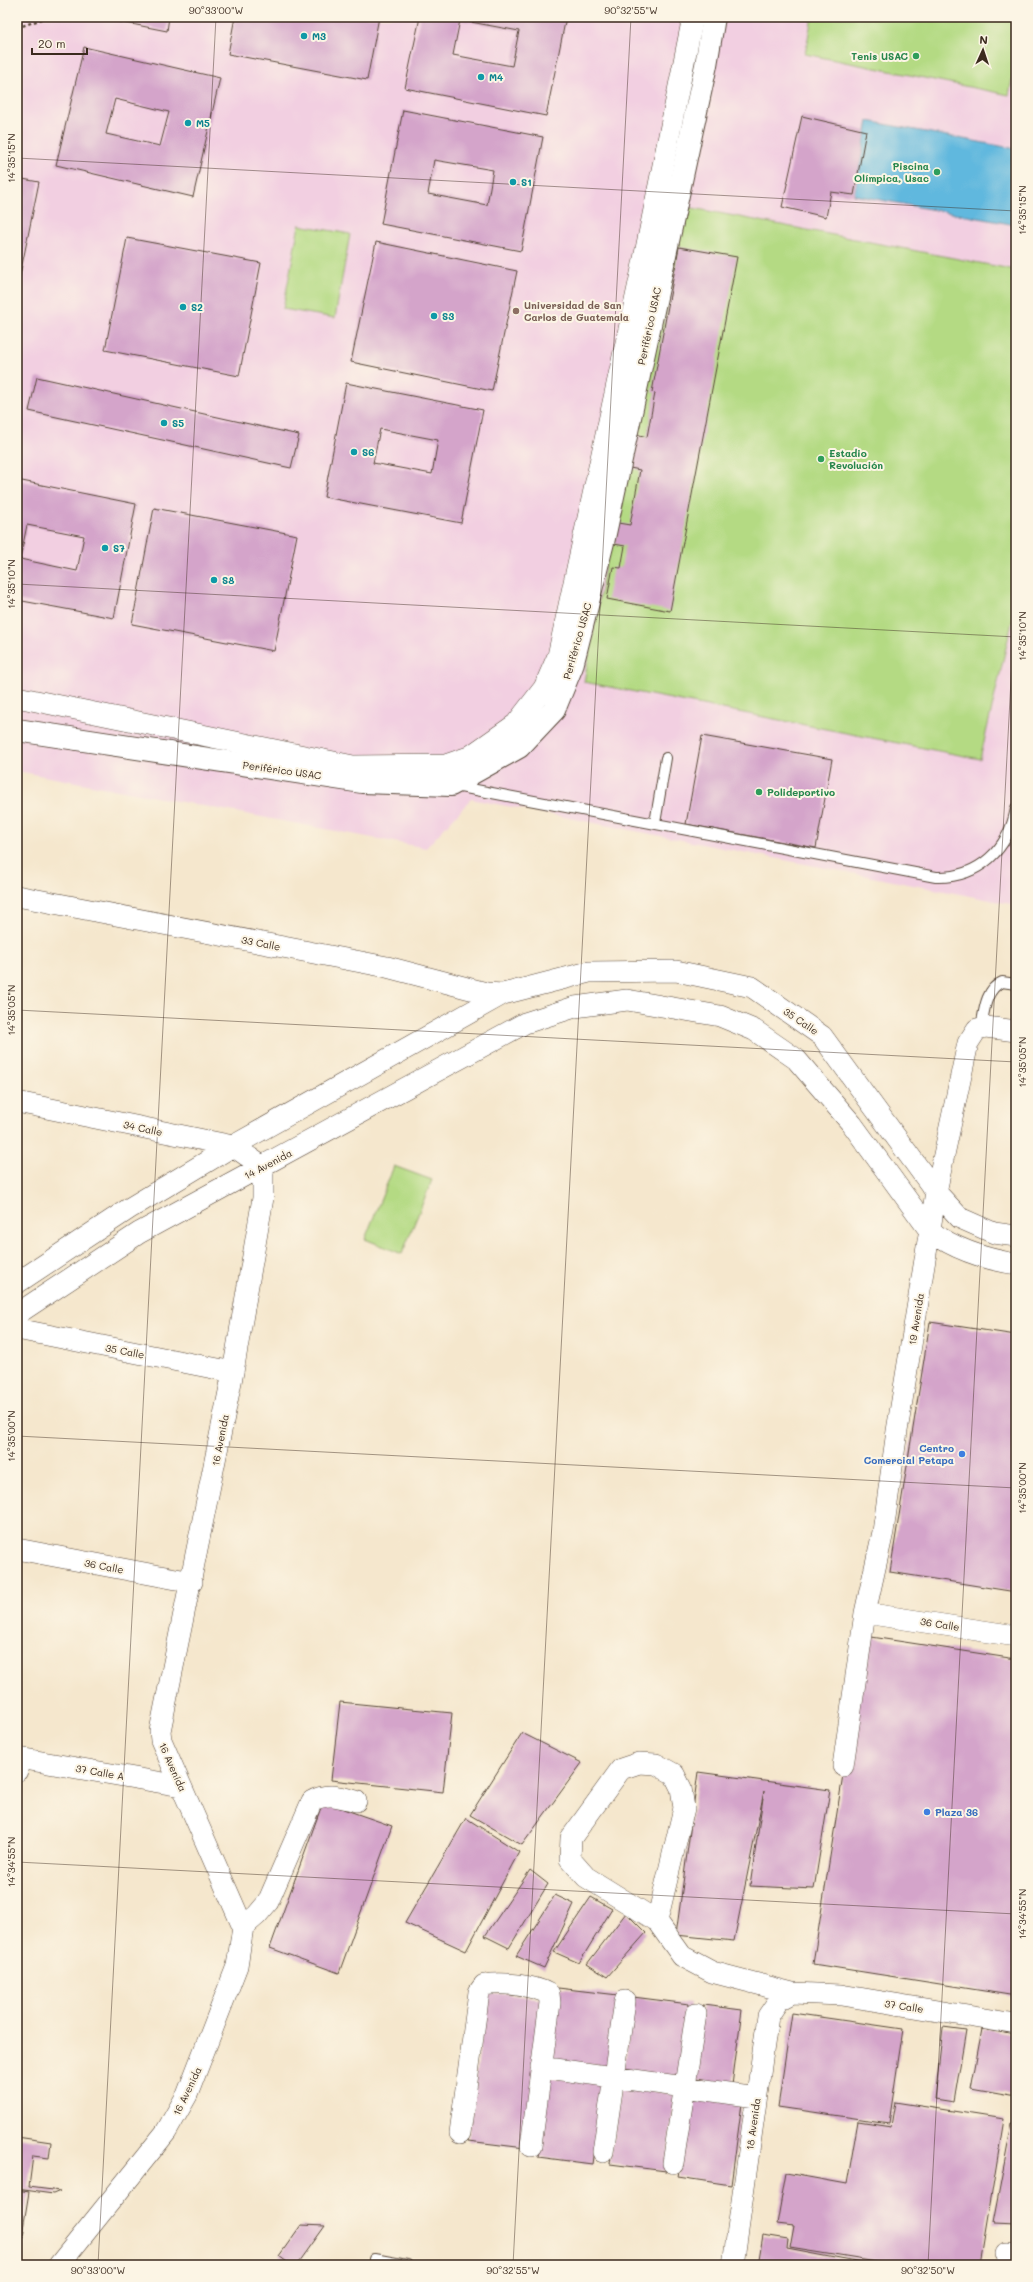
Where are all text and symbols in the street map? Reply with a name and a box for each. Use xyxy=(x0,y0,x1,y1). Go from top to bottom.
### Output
text: 90°33'00"W xyxy=(189,3,243,17)
text: 90°32'55"W xyxy=(604,3,658,17)
place label: M3 xyxy=(312,29,326,43)
scale bar xyxy=(32,30,87,56)
north arrow xyxy=(963,30,1003,70)
marker: M3 xyxy=(299,31,309,41)
text: N xyxy=(979,32,988,47)
text: 20 m xyxy=(38,35,66,51)
place label: Tenis USAC xyxy=(851,49,909,63)
marker: Tenis USAC xyxy=(911,51,921,61)
place label: M4 xyxy=(489,70,504,84)
marker: M4 xyxy=(476,72,486,82)
place label: M5 xyxy=(196,116,210,130)
marker: M5 xyxy=(183,118,193,128)
text: 14°35'15"N xyxy=(4,133,18,183)
place label: Piscina Olímpica, Usac xyxy=(854,159,929,185)
marker: Piscina Olímpica, Usac xyxy=(932,167,942,177)
place label: S1 xyxy=(521,175,532,189)
marker: S1 xyxy=(508,177,518,187)
text: 14°35'15"N xyxy=(1015,185,1029,235)
street label: Periférico USAC xyxy=(634,286,664,366)
place label: Universidad de San Carlos de Guatemala xyxy=(524,298,629,324)
place label: S2 xyxy=(191,300,203,314)
marker: S2 xyxy=(178,302,188,312)
marker: Universidad de San Carlos de Guatemala xyxy=(511,306,521,316)
place label: S3 xyxy=(442,309,454,323)
marker: S3 xyxy=(429,311,439,321)
place label: S5 xyxy=(172,416,184,430)
marker: S5 xyxy=(159,418,169,428)
place label: S6 xyxy=(362,445,374,459)
place label: Estadio Revolución xyxy=(829,446,883,472)
marker: S6 xyxy=(349,447,359,457)
marker: Estadio Revolución xyxy=(816,454,826,464)
place label: S7 xyxy=(113,541,125,555)
marker: S7 xyxy=(100,543,110,553)
text: 14°35'10"N xyxy=(4,559,18,609)
place label: S8 xyxy=(222,573,234,587)
marker: S8 xyxy=(209,575,219,585)
street label: Periférico USAC xyxy=(559,601,595,681)
text: 14°35'10"N xyxy=(1015,611,1029,661)
street label: Periférico USAC xyxy=(242,758,322,782)
place label: Polideportivo xyxy=(767,785,835,799)
marker: Polideportivo xyxy=(754,787,764,797)
street label: 33 Calle xyxy=(240,932,282,954)
text: 14°35'05"N xyxy=(4,985,18,1036)
street label: 35 Calle xyxy=(781,1004,821,1038)
text: 14°35'05"N xyxy=(1015,1037,1029,1088)
street label: 34 Calle xyxy=(122,1117,164,1139)
street label: 14 Avenida xyxy=(242,1146,294,1182)
street label: 19 Avenida xyxy=(905,1292,927,1346)
street label: 35 Calle xyxy=(104,1340,146,1362)
text: 14°35'00"N xyxy=(4,1410,18,1462)
street label: 16 Avenida xyxy=(208,1413,232,1467)
place label: Centro Comercial Petapa xyxy=(864,1441,954,1467)
marker: Centro Comercial Petapa xyxy=(957,1449,967,1459)
text: 14°35'00"N xyxy=(1015,1462,1029,1514)
street label: 36 Calle xyxy=(83,1555,125,1577)
street label: 36 Calle xyxy=(919,1614,961,1634)
street label: 16 Avenida xyxy=(156,1740,190,1794)
street label: 37 Calle A xyxy=(74,1761,126,1783)
place label: Plaza 36 xyxy=(935,1805,978,1819)
marker: Plaza 36 xyxy=(922,1807,932,1817)
text: 14°34'55"N xyxy=(4,1837,18,1887)
text: 14°34'55"N xyxy=(1015,1889,1029,1939)
street label: 37 Calle xyxy=(884,1996,924,2016)
street label: 16 Avenida xyxy=(169,2064,205,2118)
street label: 18 Avenida xyxy=(742,2097,764,2151)
text: 90°33'00"W xyxy=(71,2263,125,2277)
text: 90°32'55"W xyxy=(486,2263,540,2277)
text: 90°32'50"W xyxy=(901,2263,955,2277)

